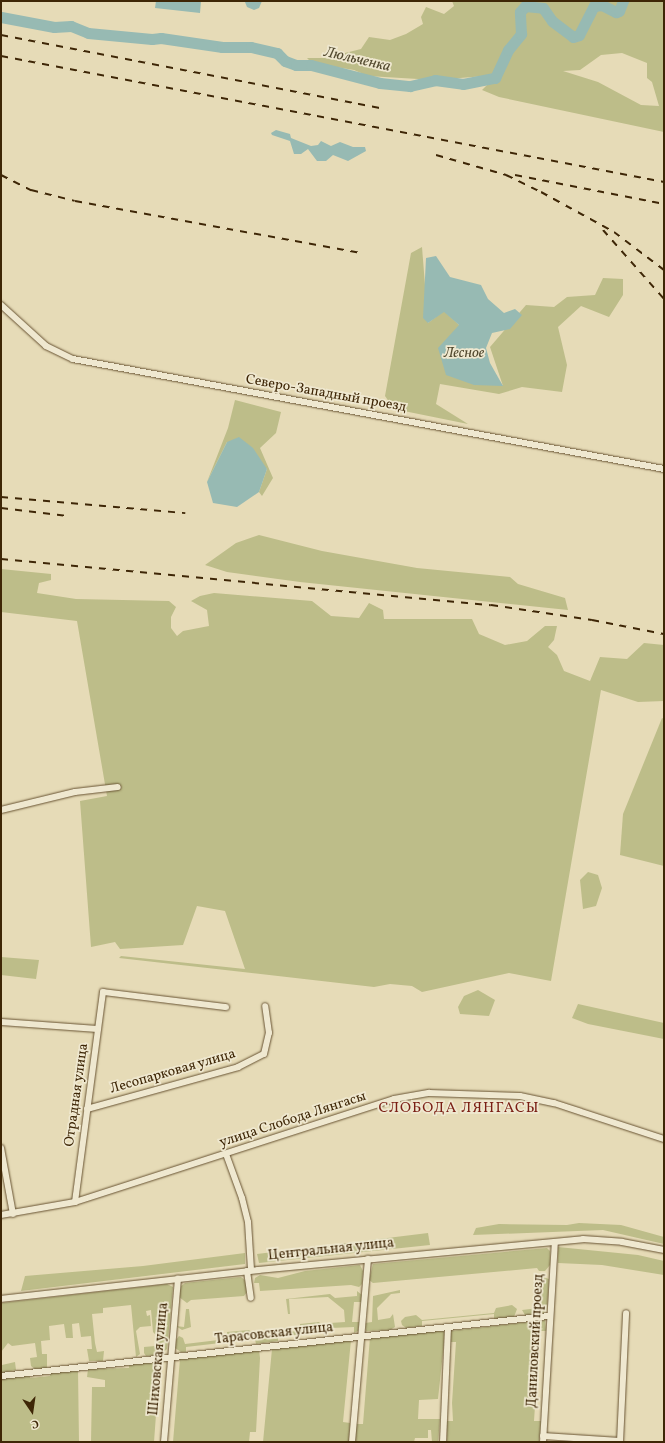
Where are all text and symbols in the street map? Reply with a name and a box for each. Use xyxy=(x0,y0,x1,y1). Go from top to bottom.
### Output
water label: Люльченка xyxy=(322,44,392,76)
water label: Лесное xyxy=(444,345,484,363)
street label: Северо-Западный проезд xyxy=(244,372,408,416)
street label: Отрадная улица xyxy=(61,1042,93,1148)
street label: Лесопарковая улица xyxy=(108,1046,238,1098)
street label: улица Слобода Лянгасы xyxy=(218,1088,368,1152)
district label: СЛОБОДА ЛЯНГАСЫ xyxy=(378,1100,540,1118)
street label: Центральная улица xyxy=(267,1235,395,1265)
street label: Даниловский проезд xyxy=(524,1274,548,1408)
street label: Шиховская улица xyxy=(146,1301,172,1417)
street label: Тарасовская улица xyxy=(214,1319,334,1349)
north arrow xyxy=(12,1391,52,1431)
text: С xyxy=(30,1415,40,1431)

